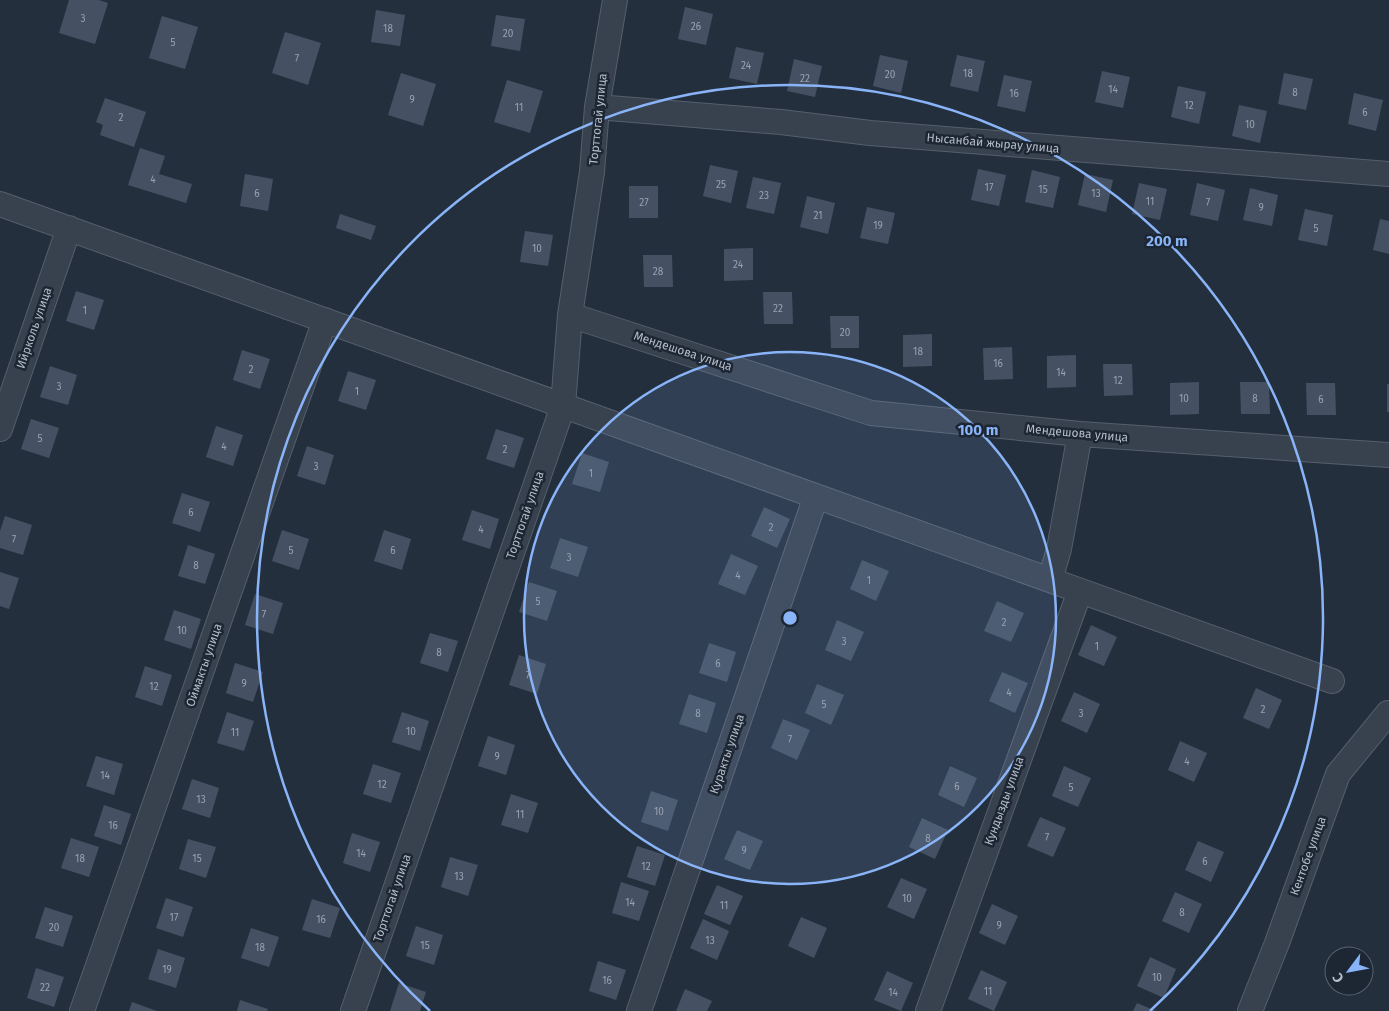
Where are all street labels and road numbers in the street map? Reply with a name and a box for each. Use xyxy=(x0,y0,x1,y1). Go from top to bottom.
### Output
street label: Торттогай улица xyxy=(586,72,610,166)
street label: Нысанбай жырау улица xyxy=(926,130,1060,156)
street label: Ийрколь улица xyxy=(14,285,54,371)
street label: Мендешова улица xyxy=(632,328,734,374)
street label: Мендешова улица xyxy=(1025,422,1129,444)
street label: Торттогай улица xyxy=(503,469,547,561)
street label: Оймакты улица xyxy=(183,622,225,708)
street label: Куракты улица xyxy=(707,712,747,796)
street label: Кундызды улица xyxy=(981,755,1027,847)
street label: Кентобе улица xyxy=(1287,815,1329,897)
street label: Торттогай улица xyxy=(370,852,414,944)

